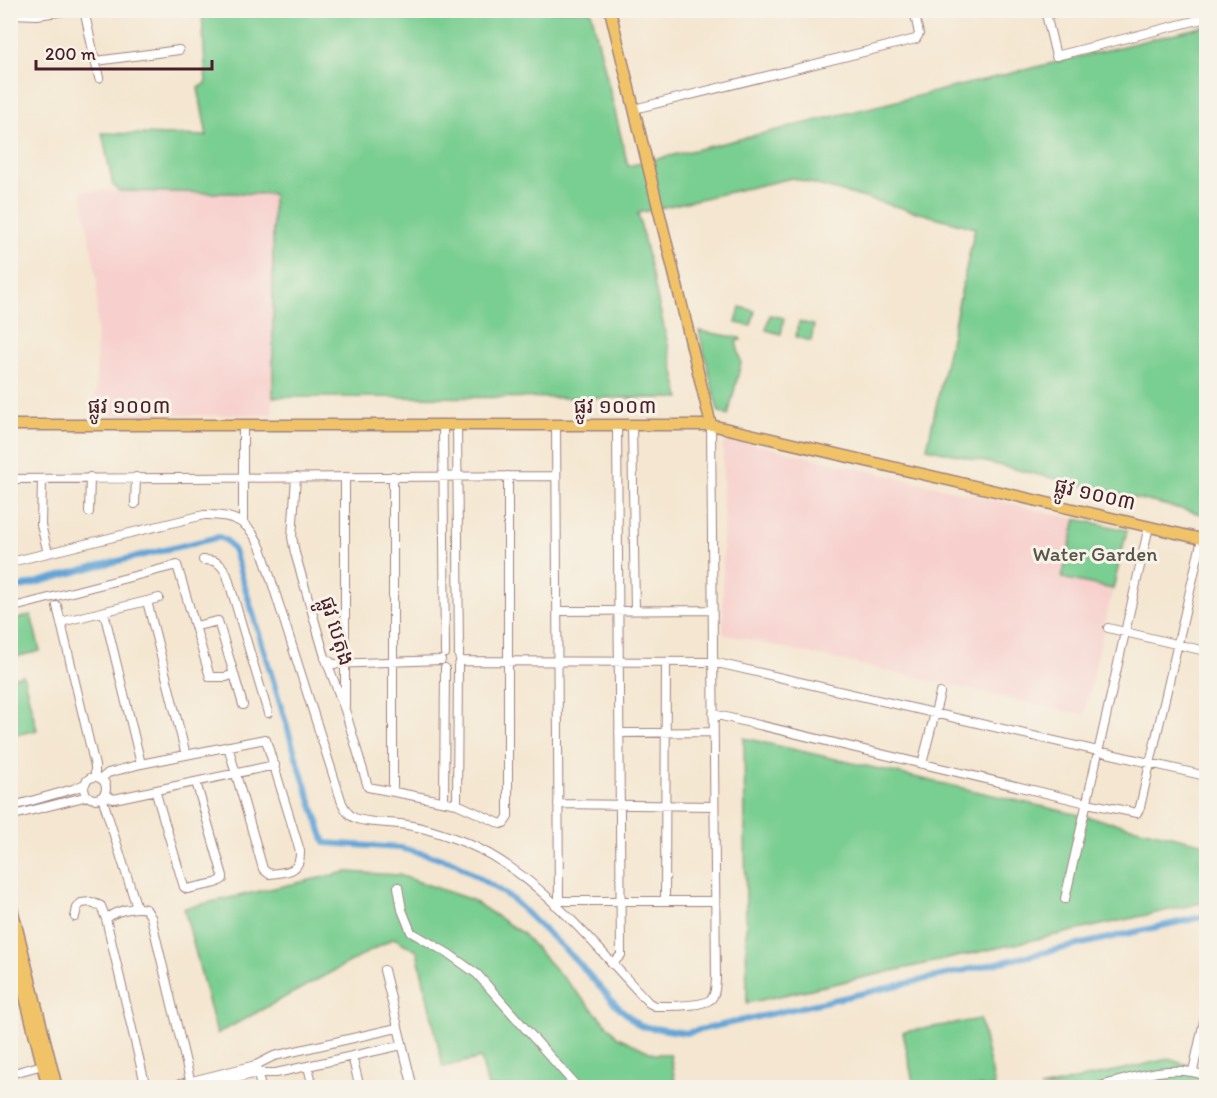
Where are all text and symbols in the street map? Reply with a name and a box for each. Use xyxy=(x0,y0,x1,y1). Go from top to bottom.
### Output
scale bar xyxy=(36,33,212,71)
text: 200 m xyxy=(45,43,96,65)
street label: ផ្លូវ ១០០៣ xyxy=(88,393,171,425)
street label: ផ្លូវ ១០០៣ xyxy=(574,393,657,425)
street label: ផ្លូវ ១០០៣ xyxy=(1050,472,1138,522)
park label: Water Garden xyxy=(1033,541,1157,566)
street label: ផ្លូវ បេតុង xyxy=(308,593,360,671)

